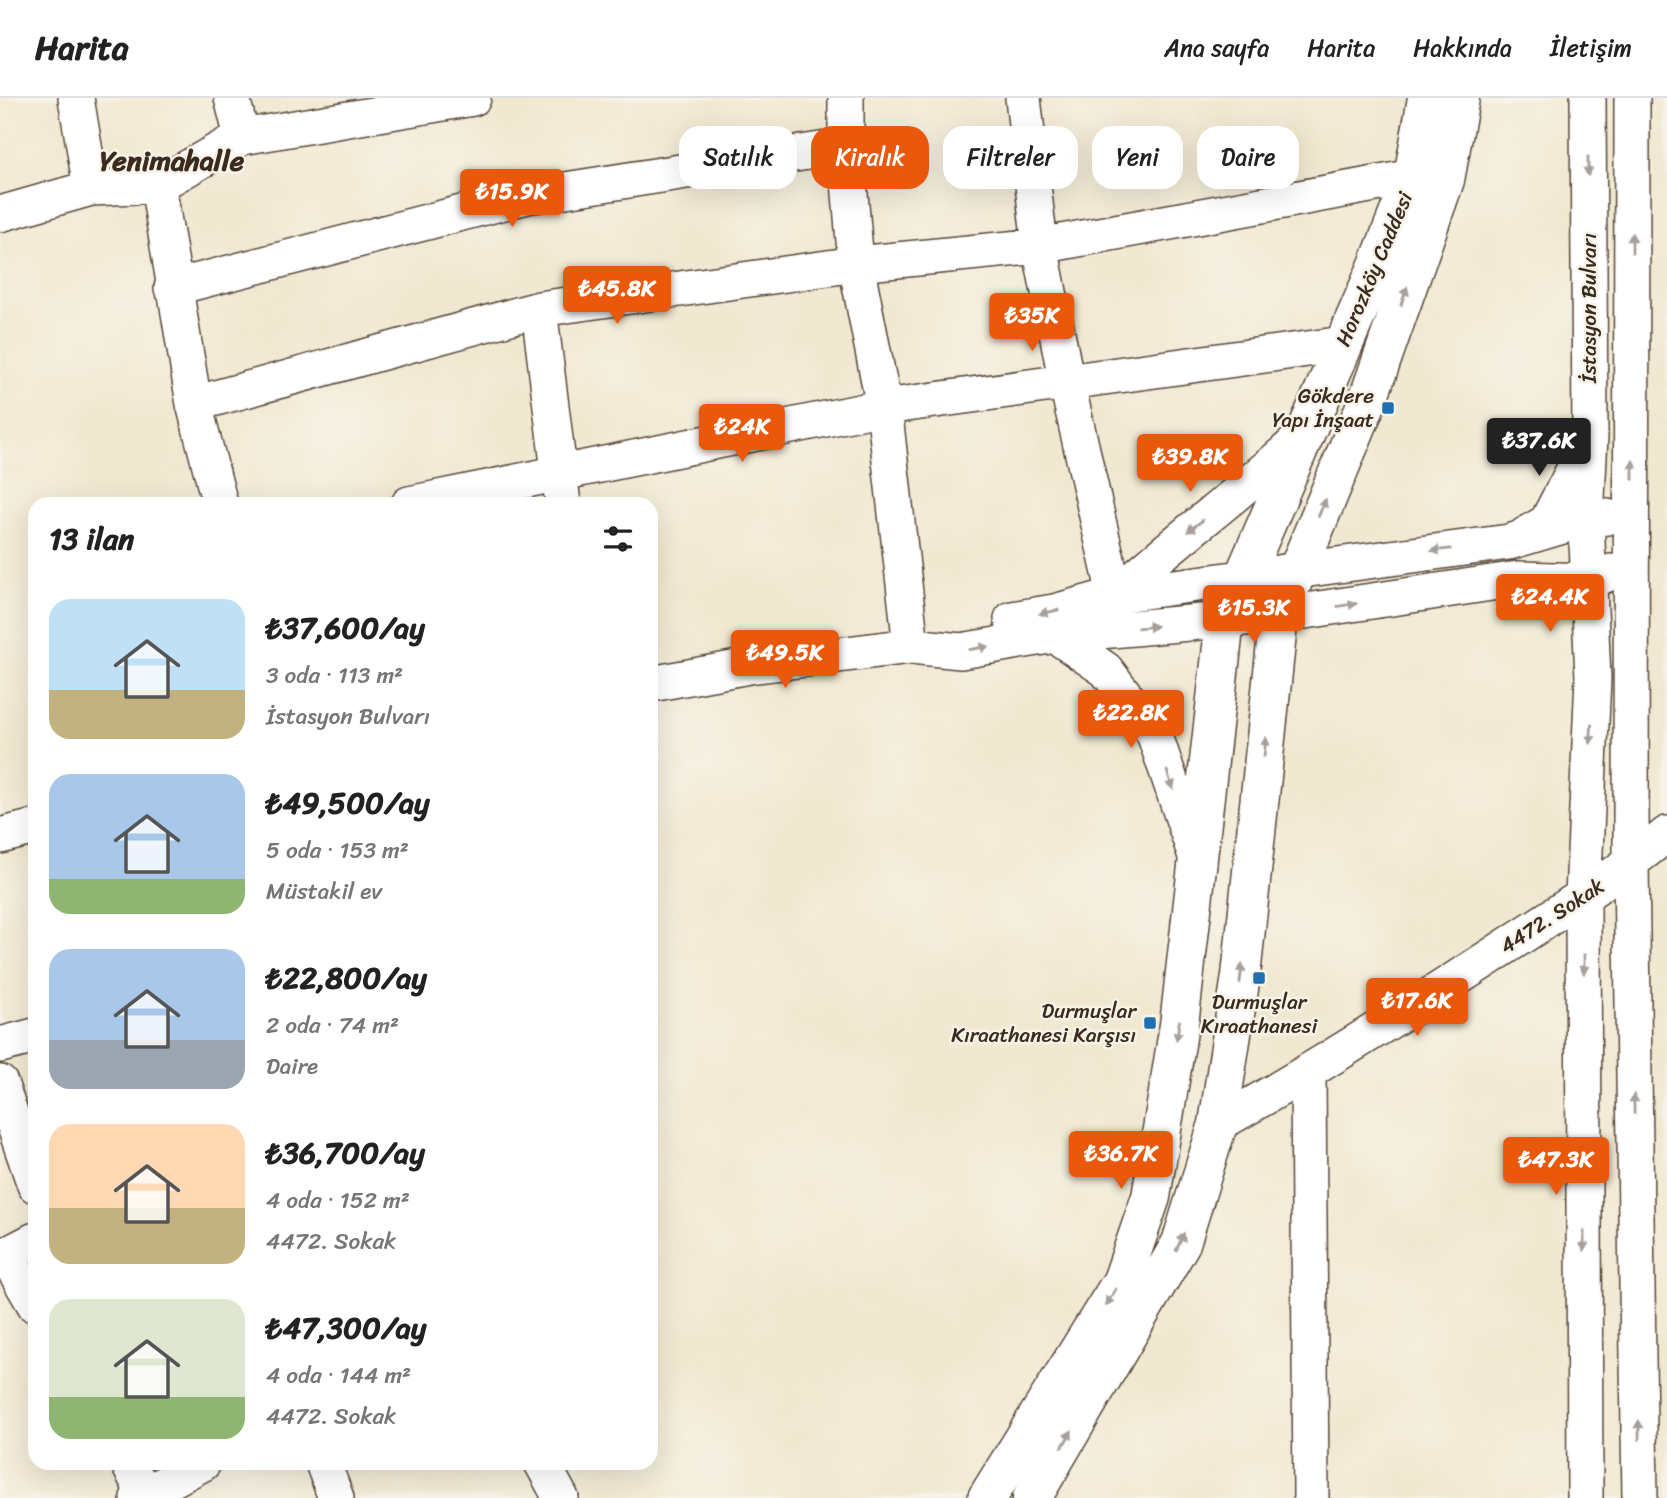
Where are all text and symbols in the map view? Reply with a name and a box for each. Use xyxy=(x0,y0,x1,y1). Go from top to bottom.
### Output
text: Harita xyxy=(35,19,129,77)
text: Ana sayfa xyxy=(1164,27,1269,69)
text: Harita xyxy=(1307,27,1375,69)
text: Hakkında xyxy=(1413,27,1512,69)
text: İletişim xyxy=(1550,27,1632,69)
chip: Satılık xyxy=(679,126,797,189)
chip: Kiralık xyxy=(811,126,929,189)
chip: Filtreler xyxy=(943,126,1078,189)
chip: Yeni xyxy=(1092,126,1183,189)
chip: Daire xyxy=(1197,126,1299,189)
district label: Yenimahalle xyxy=(100,136,245,185)
one-way arrow xyxy=(1582,155,1594,177)
pin: ₺15.9K xyxy=(455,170,569,229)
text: ₺15.9K xyxy=(476,171,548,212)
street label: Horozköy Caddesi xyxy=(1324,185,1424,352)
one-way arrow xyxy=(1626,232,1638,254)
street label: İstasyon Bulvarı xyxy=(1570,233,1608,384)
pin: ₺45.8K xyxy=(560,266,674,326)
text: ₺45.8K xyxy=(579,268,655,309)
one-way arrow xyxy=(1399,286,1410,307)
pin: ₺35K xyxy=(991,294,1073,353)
text: ₺35K xyxy=(1005,295,1059,336)
place label: Gökdere Yapı İnşaat xyxy=(1272,377,1374,439)
marker: Gökdere Yapı İnşaat xyxy=(1380,400,1396,416)
pin: ₺24K xyxy=(701,404,783,464)
text: ₺24K xyxy=(715,406,769,447)
pin: ₺37.6K xyxy=(1482,418,1596,478)
text: ₺37.6K xyxy=(1503,420,1575,461)
pin: ₺39.8K xyxy=(1133,434,1247,494)
text: ₺39.8K xyxy=(1153,436,1227,477)
one-way arrow xyxy=(1627,459,1639,481)
one-way arrow xyxy=(1317,498,1328,519)
text: 13 ilan xyxy=(49,512,134,566)
one-way arrow xyxy=(1186,518,1204,532)
icon: filters xyxy=(599,520,637,558)
one-way arrow xyxy=(1430,544,1452,555)
pin: ₺24.4K xyxy=(1493,574,1607,634)
text: ₺24.4K xyxy=(1512,576,1588,617)
pin: ₺15.3K xyxy=(1197,586,1311,645)
text: ₺15.3K xyxy=(1219,587,1289,628)
one-way arrow xyxy=(1336,599,1358,610)
text: ₺37,600/ay xyxy=(266,601,425,655)
one-way arrow xyxy=(1038,607,1060,618)
one-way arrow xyxy=(1137,621,1159,632)
icon: home xyxy=(105,627,189,711)
pin: ₺49.5K xyxy=(728,630,842,690)
text: ₺49.5K xyxy=(747,632,823,673)
one-way arrow xyxy=(968,642,990,653)
text: 3 oda · 113 m² xyxy=(266,655,403,696)
pin: ₺22.8K xyxy=(1074,690,1188,750)
text: ₺22.8K xyxy=(1094,692,1168,733)
text: İstasyon Bulvarı xyxy=(266,696,430,737)
one-way arrow xyxy=(1585,723,1596,745)
one-way arrow xyxy=(1260,736,1271,758)
one-way arrow xyxy=(1165,770,1176,791)
text: ₺49,500/ay xyxy=(266,776,430,830)
icon: home xyxy=(105,802,189,886)
text: 5 oda · 153 m² xyxy=(266,830,409,871)
street label: 4472. Sokak xyxy=(1492,868,1612,964)
text: Müstakil ev xyxy=(266,871,382,912)
text: ₺22,800/ay xyxy=(266,951,427,1005)
one-way arrow xyxy=(1578,953,1589,975)
one-way arrow xyxy=(1236,962,1247,984)
marker: Durmuşlar Kıraathanesi xyxy=(1251,970,1267,986)
icon: home xyxy=(105,977,189,1061)
pin: ₺17.6K xyxy=(1360,978,1474,1038)
text: ₺17.6K xyxy=(1382,980,1452,1021)
place label: Durmuşlar Kıraathanesi xyxy=(1201,983,1318,1045)
place label: Durmuşlar Kıraathanesi Karşısı xyxy=(951,992,1137,1054)
text: 2 oda · 74 m² xyxy=(266,1005,399,1046)
marker: Durmuşlar Kıraathanesi Karşısı xyxy=(1142,1015,1158,1031)
one-way arrow xyxy=(1172,1020,1183,1042)
text: Daire xyxy=(266,1046,318,1087)
one-way arrow xyxy=(1628,1093,1640,1115)
text: ₺36,700/ay xyxy=(266,1126,425,1180)
pin: ₺36.7K xyxy=(1064,1132,1178,1191)
text: ₺36.7K xyxy=(1085,1133,1157,1174)
pin: ₺47.3K xyxy=(1499,1138,1613,1197)
text: ₺47.3K xyxy=(1519,1139,1593,1180)
icon: home xyxy=(105,1152,189,1236)
text: 4 oda · 152 m² xyxy=(266,1180,410,1221)
text: 4472. Sokak xyxy=(266,1221,396,1262)
one-way arrow xyxy=(1579,1230,1590,1252)
one-way arrow xyxy=(1174,1232,1186,1252)
one-way arrow xyxy=(1105,1287,1118,1306)
text: ₺47,300/ay xyxy=(266,1301,426,1355)
icon: home xyxy=(105,1327,189,1411)
text: 4 oda · 144 m² xyxy=(266,1355,411,1396)
text: 4472. Sokak xyxy=(266,1396,396,1437)
one-way arrow xyxy=(1633,1419,1645,1441)
one-way arrow xyxy=(1061,1430,1073,1449)

